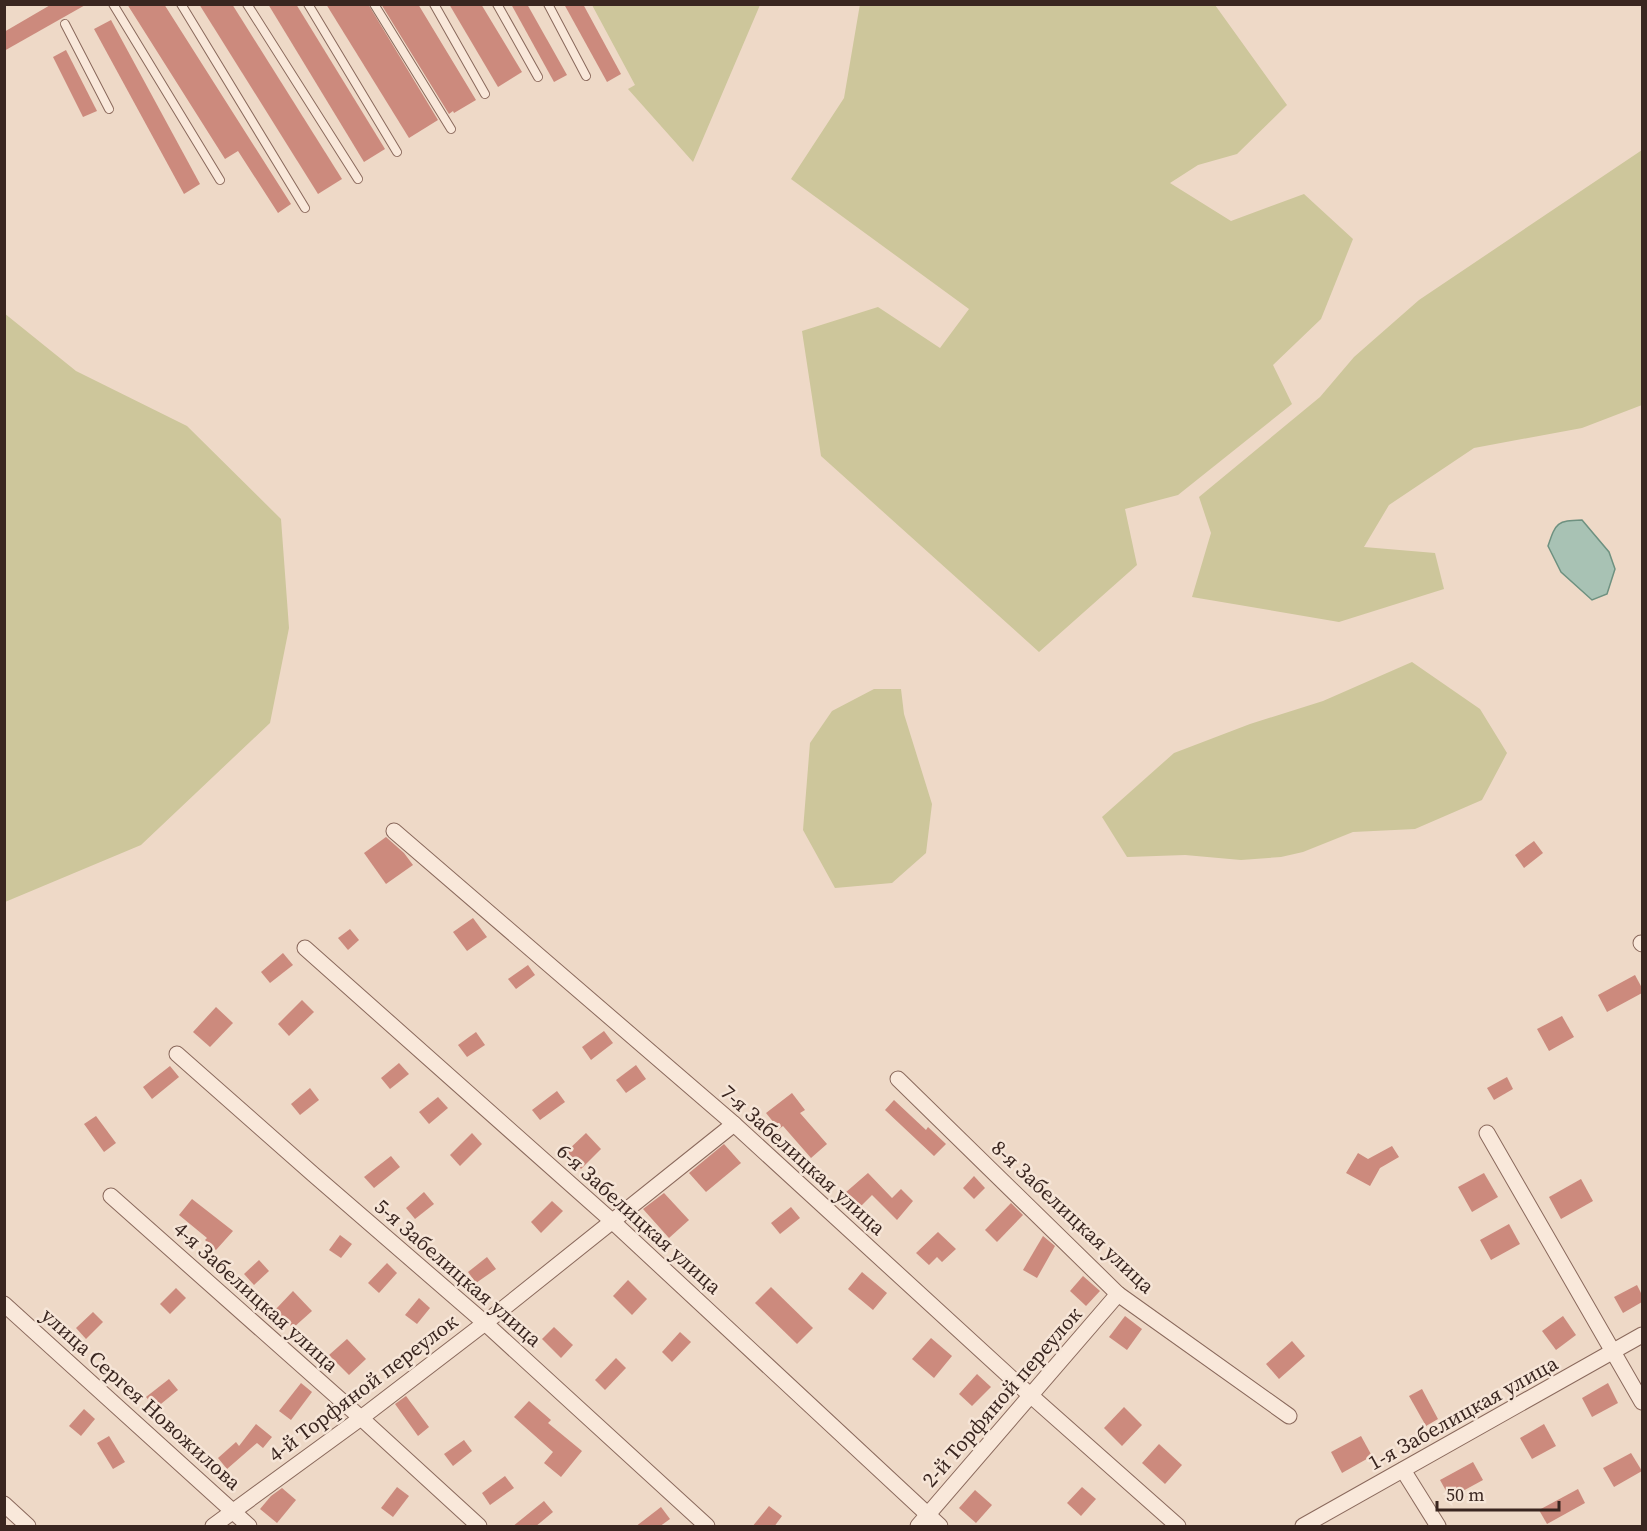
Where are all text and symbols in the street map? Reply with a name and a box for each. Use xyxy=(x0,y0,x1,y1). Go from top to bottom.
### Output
street label: 7-я Забелицкая улица xyxy=(715,1078,892,1242)
street label: 8-я Забелицкая улица xyxy=(986,1133,1161,1300)
street label: 6-я Забелицкая улица xyxy=(551,1137,728,1301)
street label: 5-я Забелицкая улица xyxy=(368,1192,548,1354)
street label: 4-я Забелицкая улица xyxy=(168,1215,345,1379)
street label: 2-й Торфяной переулок xyxy=(915,1300,1088,1493)
street label: улица Сергея Новожилова xyxy=(35,1301,248,1497)
street label: 4-й Торфяной переулок xyxy=(262,1306,464,1469)
street label: 1-я Забелицкая улица xyxy=(1363,1348,1563,1477)
scale bar xyxy=(1437,1474,1558,1512)
text: 50 m xyxy=(1446,1482,1484,1507)

